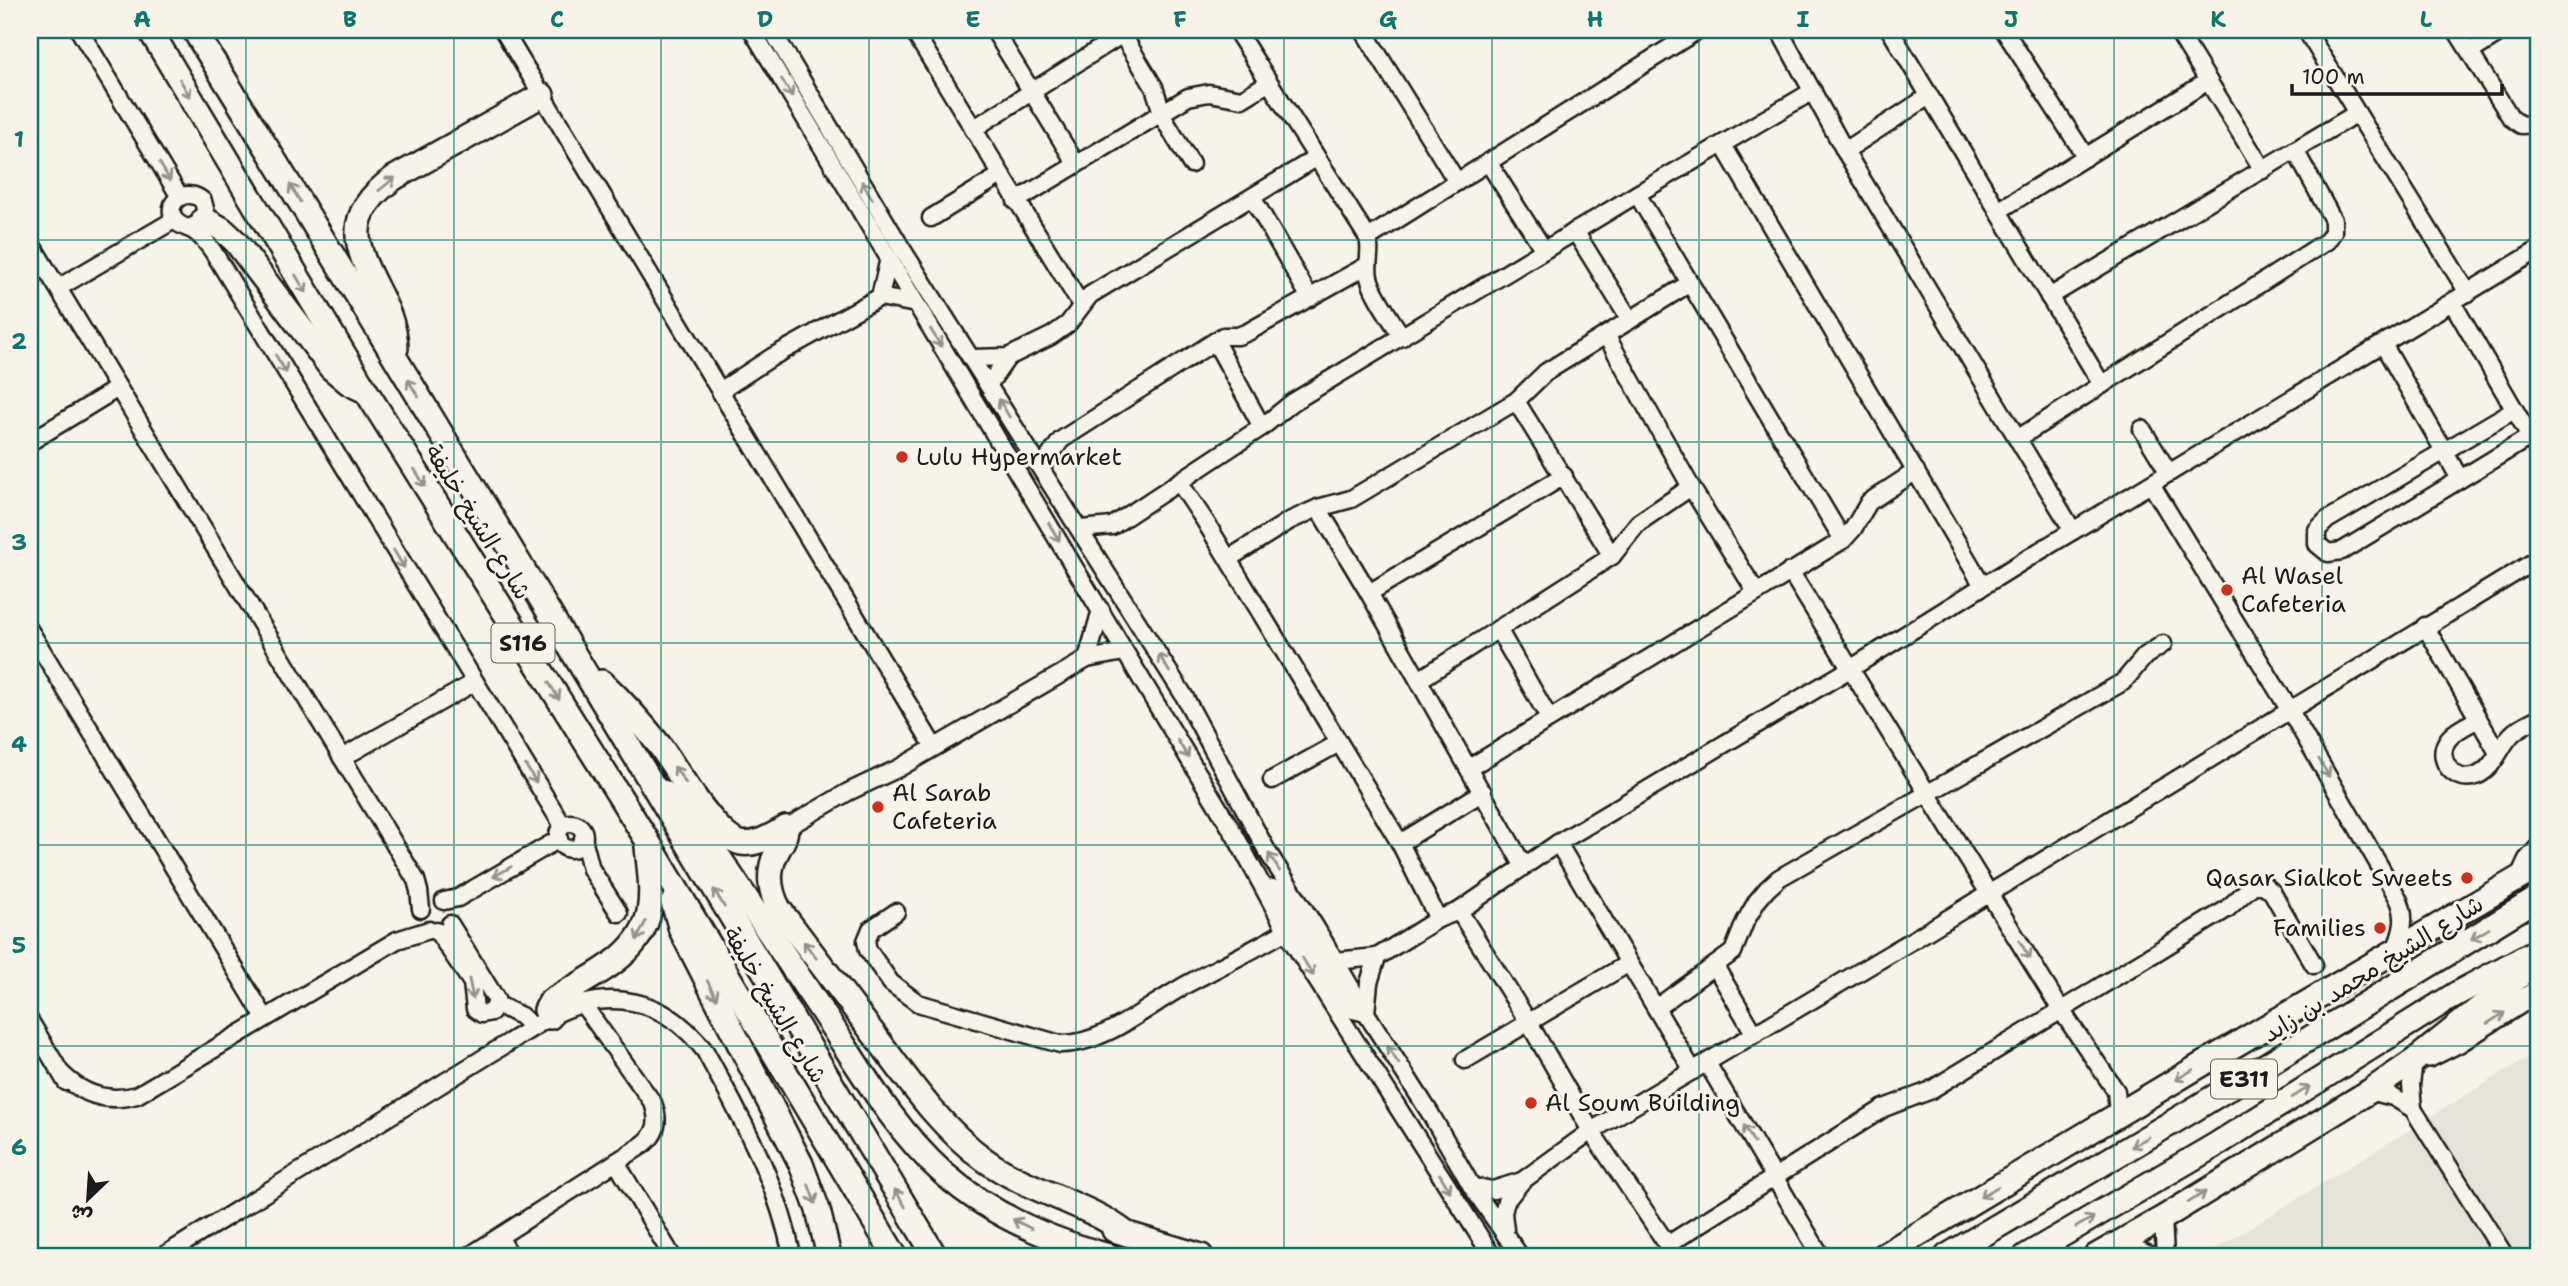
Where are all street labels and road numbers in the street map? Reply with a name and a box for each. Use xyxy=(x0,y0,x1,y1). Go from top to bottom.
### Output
street label: شارع الشيخ خليفة xyxy=(417,438,539,606)
road number: S116 xyxy=(491,624,554,663)
street label: شارع الشيخ محمد بن زايد xyxy=(2256,888,2490,1051)
street label: شارع الشيخ خليفة xyxy=(715,921,834,1090)
road number: E311 xyxy=(2211,1060,2277,1098)

